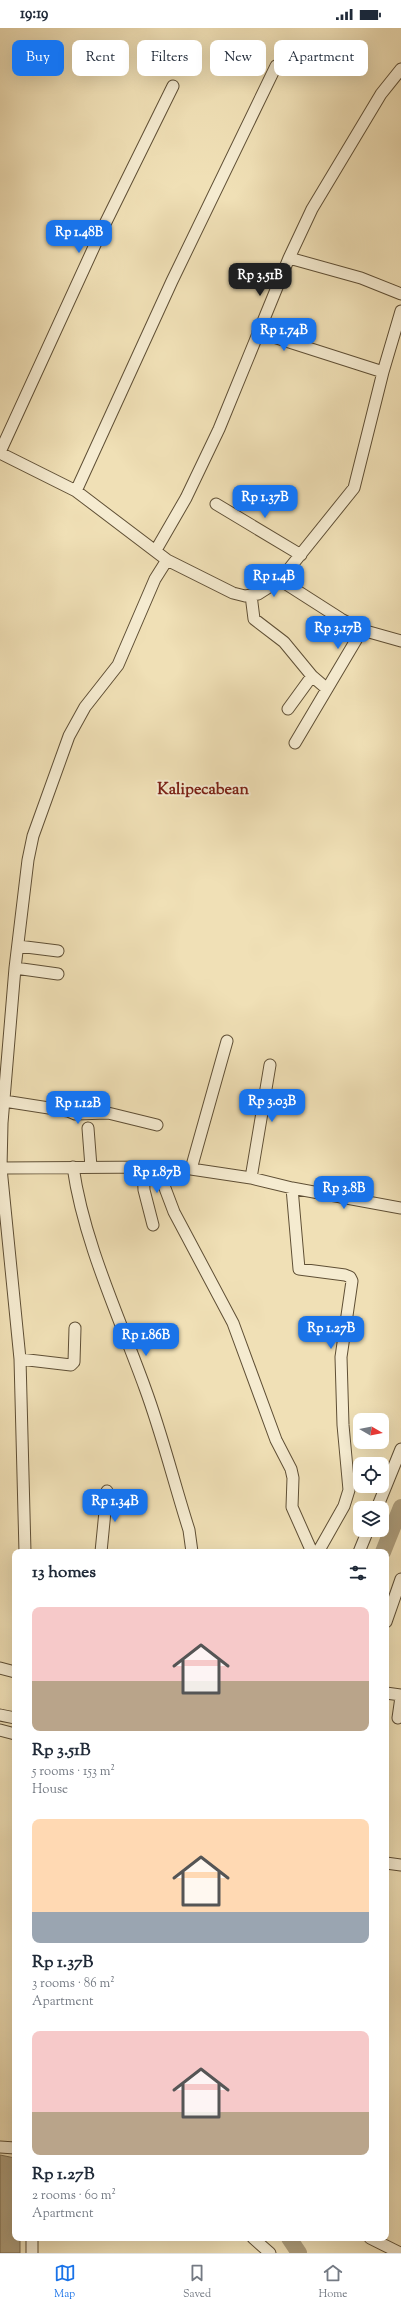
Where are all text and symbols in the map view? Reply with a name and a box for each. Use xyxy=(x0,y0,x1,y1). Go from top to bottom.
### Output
text: 19:19 xyxy=(20,4,48,25)
chip: Buy xyxy=(12,40,64,76)
chip: Rent xyxy=(72,40,129,76)
chip: Filters xyxy=(137,40,202,76)
chip: New xyxy=(210,40,266,76)
chip: Apartment xyxy=(274,40,368,76)
pin: Rp 1.48B xyxy=(38,220,120,254)
text: Rp 1.48B xyxy=(55,224,103,242)
pin: Rp 3.51B xyxy=(219,263,301,297)
text: Rp 3.51B xyxy=(238,267,282,285)
pin: Rp 1.74B xyxy=(243,318,325,352)
text: Rp 1.74B xyxy=(260,322,308,340)
pin: Rp 1.37B xyxy=(224,485,306,519)
text: Rp 1.37B xyxy=(242,489,288,507)
pin: Rp 1.4B xyxy=(237,564,311,598)
text: Rp 1.4B xyxy=(253,568,295,586)
pin: Rp 3.17B xyxy=(297,616,379,650)
text: Rp 3.17B xyxy=(315,620,361,638)
district label: Kalipecabean xyxy=(157,779,249,802)
pin: Rp 3.03B xyxy=(231,1089,313,1123)
pin: Rp 1.12B xyxy=(37,1091,119,1125)
text: Rp 3.03B xyxy=(248,1093,296,1111)
text: Rp 1.12B xyxy=(55,1095,101,1113)
pin: Rp 1.87B xyxy=(116,1160,198,1194)
text: Rp 1.87B xyxy=(133,1164,181,1182)
pin: Rp 3.8B xyxy=(307,1176,381,1210)
text: Rp 3.8B xyxy=(323,1180,365,1198)
pin: Rp 1.27B xyxy=(290,1316,372,1350)
text: Rp 1.27B xyxy=(307,1320,355,1338)
pin: Rp 1.86B xyxy=(105,1323,187,1357)
text: Rp 1.86B xyxy=(122,1327,170,1345)
north arrow xyxy=(353,1413,389,1449)
map controls xyxy=(353,1413,389,1537)
button: locate xyxy=(353,1457,389,1493)
pin: Rp 1.34B xyxy=(74,1489,156,1523)
text: Rp 1.34B xyxy=(92,1493,138,1511)
button: layers xyxy=(353,1501,389,1537)
text: 13 homes xyxy=(32,1561,96,1585)
icon: filters xyxy=(347,1562,369,1584)
icon: home xyxy=(165,1633,237,1705)
text: Rp 3.51B xyxy=(32,1739,91,1763)
text: 5 rooms · 153 m² xyxy=(32,1763,115,1781)
text: House xyxy=(32,1781,68,1799)
icon: home xyxy=(165,1845,237,1917)
text: Rp 1.37B xyxy=(32,1951,93,1975)
text: 3 rooms · 86 m² xyxy=(32,1975,115,1993)
text: Apartment xyxy=(32,1993,93,2011)
icon: home xyxy=(165,2057,237,2129)
text: Rp 1.27B xyxy=(32,2163,94,2187)
text: 2 rooms · 60 m² xyxy=(32,2187,116,2205)
text: Apartment xyxy=(32,2205,93,2223)
tab: Map xyxy=(54,2262,76,2302)
tab: Saved xyxy=(183,2262,211,2302)
tab: Home xyxy=(318,2262,347,2302)

